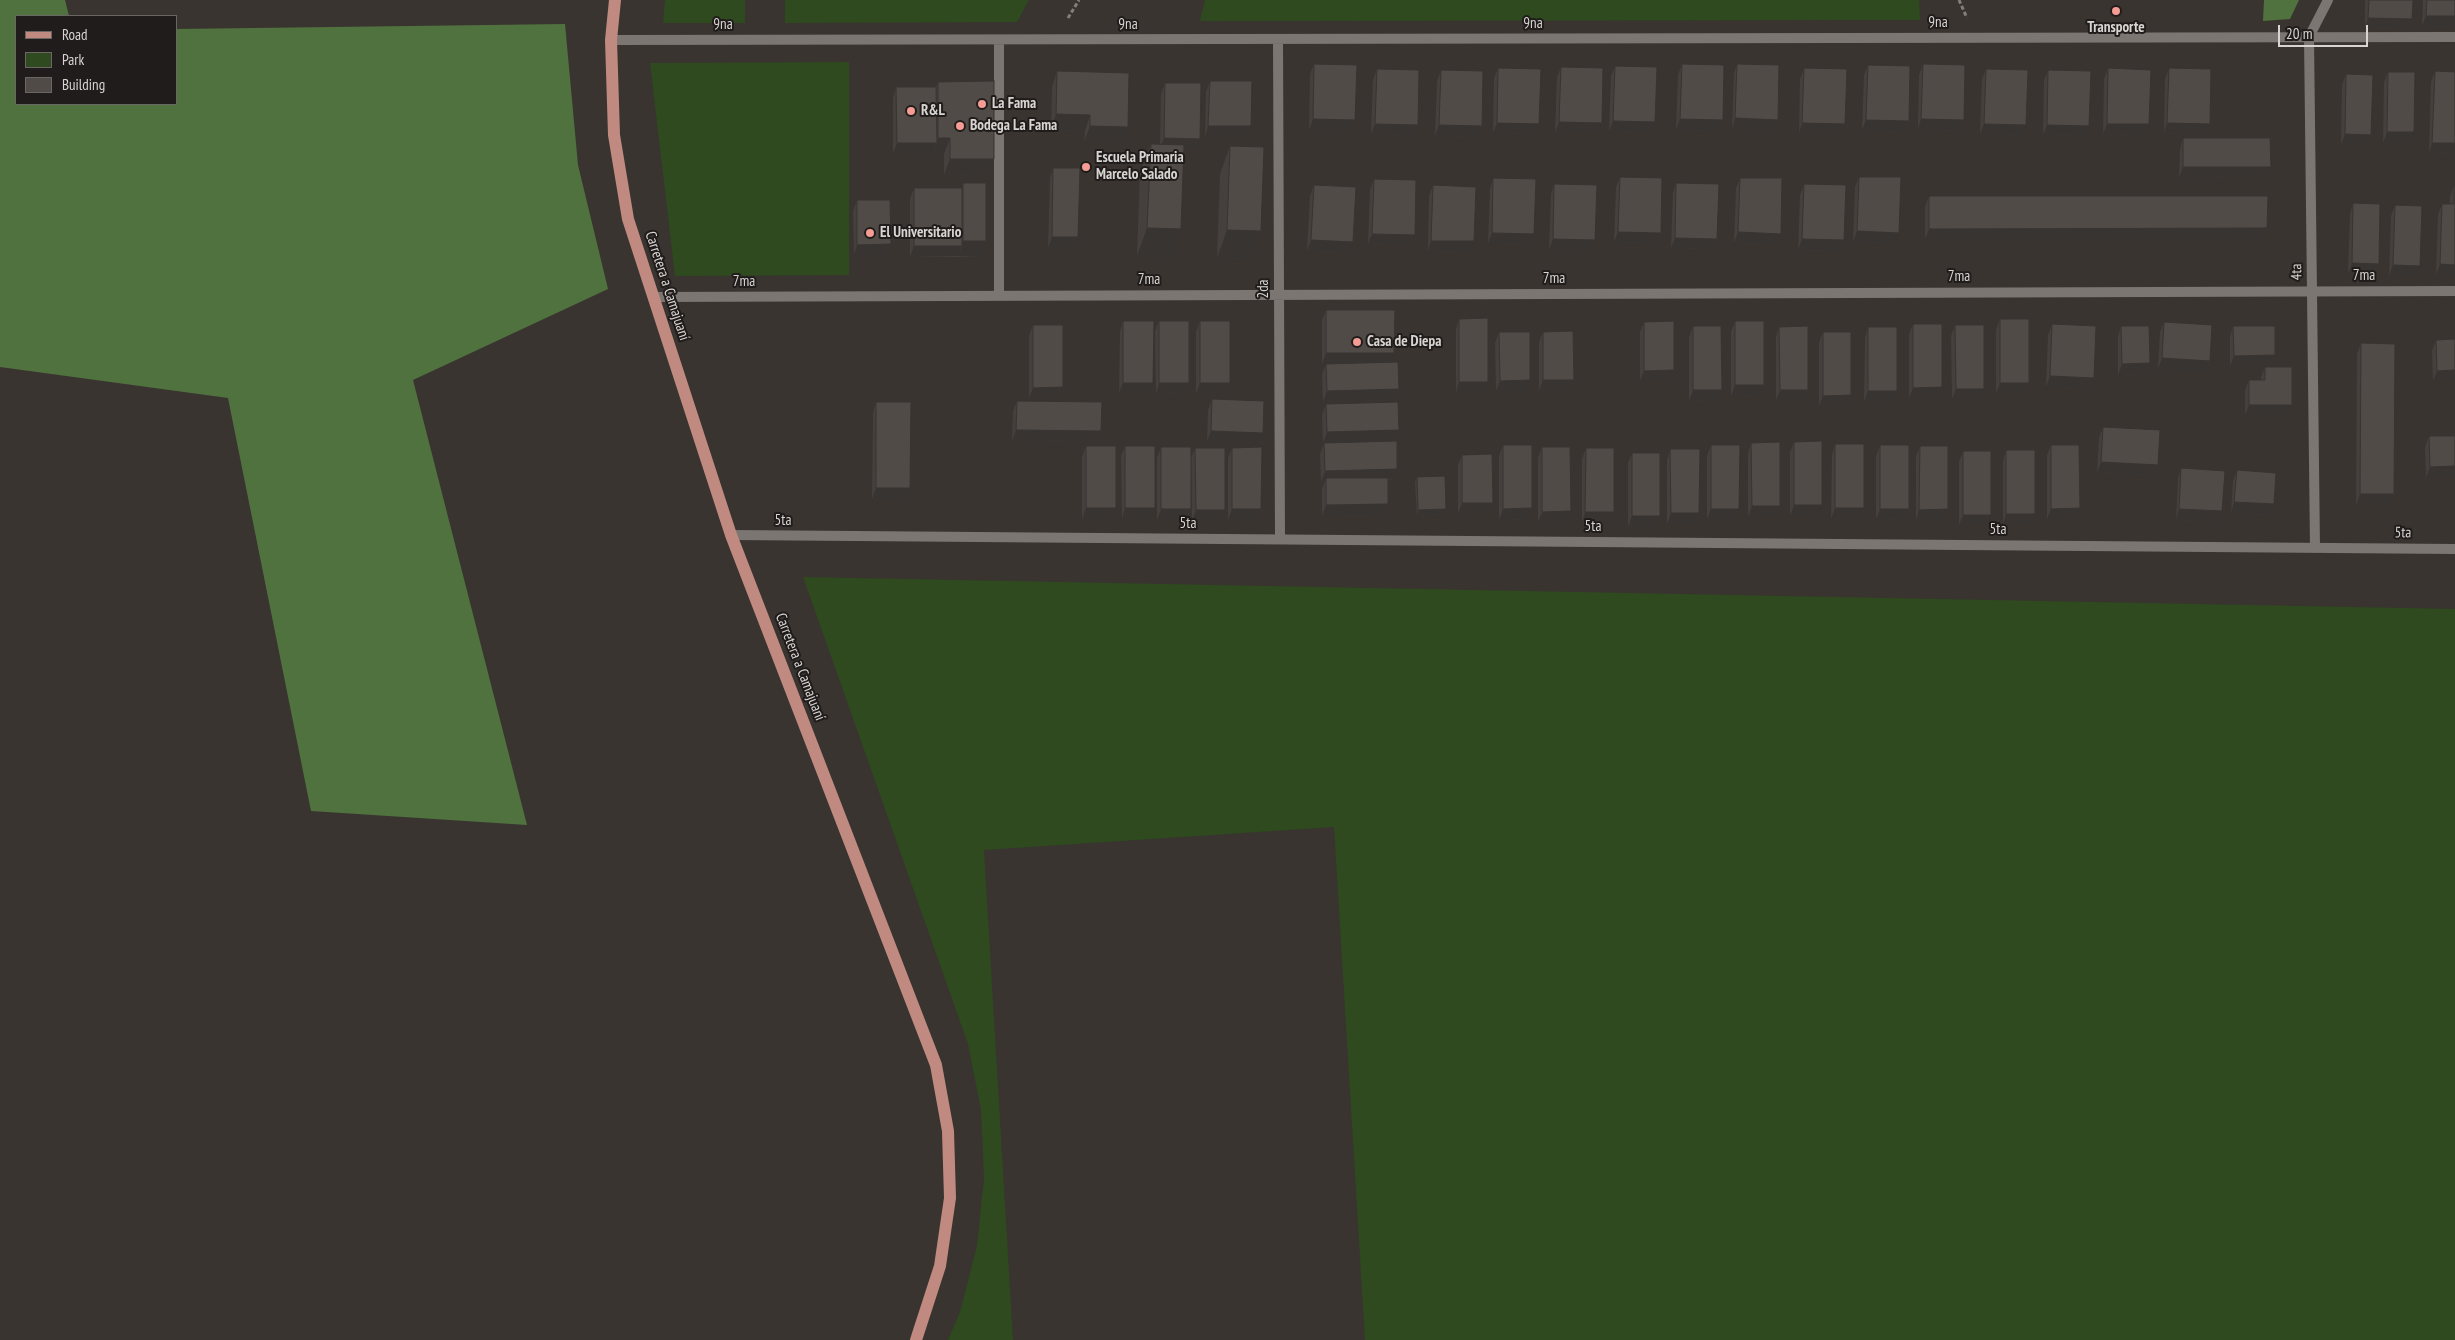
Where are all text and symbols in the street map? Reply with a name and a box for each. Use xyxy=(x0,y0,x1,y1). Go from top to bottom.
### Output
marker: Transporte xyxy=(2110,5,2122,17)
street label: 9na xyxy=(1928,14,1948,32)
legend xyxy=(15,15,178,105)
street label: 9na xyxy=(1523,15,1543,33)
scale bar xyxy=(2280,15,2370,47)
street label: 9na xyxy=(713,16,733,34)
street label: 9na xyxy=(1118,16,1138,34)
place label: Transporte xyxy=(2087,19,2145,37)
text: 20 m xyxy=(2286,24,2312,43)
text: Road xyxy=(62,25,88,44)
text: Park xyxy=(62,50,84,69)
text: Building xyxy=(62,75,105,94)
place label: La Fama xyxy=(992,95,1036,113)
marker: La Fama xyxy=(976,98,988,110)
place label: R&L xyxy=(921,102,945,120)
marker: R&L xyxy=(905,105,917,117)
place label: Bodega La Fama xyxy=(970,117,1057,135)
marker: Bodega La Fama xyxy=(954,120,966,132)
place label: Escuela Primaria Marcelo Salado xyxy=(1096,149,1184,184)
marker: Escuela Primaria Marcelo Salado xyxy=(1080,161,1092,173)
place label: El Universitario xyxy=(880,224,961,242)
marker: El Universitario xyxy=(864,227,876,239)
street label: Carretera a Camajuaní xyxy=(641,229,693,343)
street label: 4ta xyxy=(2288,263,2306,281)
street label: 7ma xyxy=(2353,267,2375,285)
street label: 7ma xyxy=(1948,268,1970,286)
street label: 7ma xyxy=(1543,270,1565,288)
street label: 7ma xyxy=(1138,271,1160,289)
street label: 7ma xyxy=(733,273,755,291)
street label: 2da xyxy=(1255,279,1273,299)
place label: Casa de Diepa xyxy=(1367,333,1441,351)
marker: Casa de Diepa xyxy=(1351,336,1363,348)
street label: 5ta xyxy=(775,512,791,530)
street label: 5ta xyxy=(1180,515,1196,533)
street label: 5ta xyxy=(1585,518,1601,536)
street label: 5ta xyxy=(1990,521,2006,539)
street label: 5ta xyxy=(2394,524,2412,542)
street label: Carretera a Camajuaní xyxy=(771,611,829,723)

